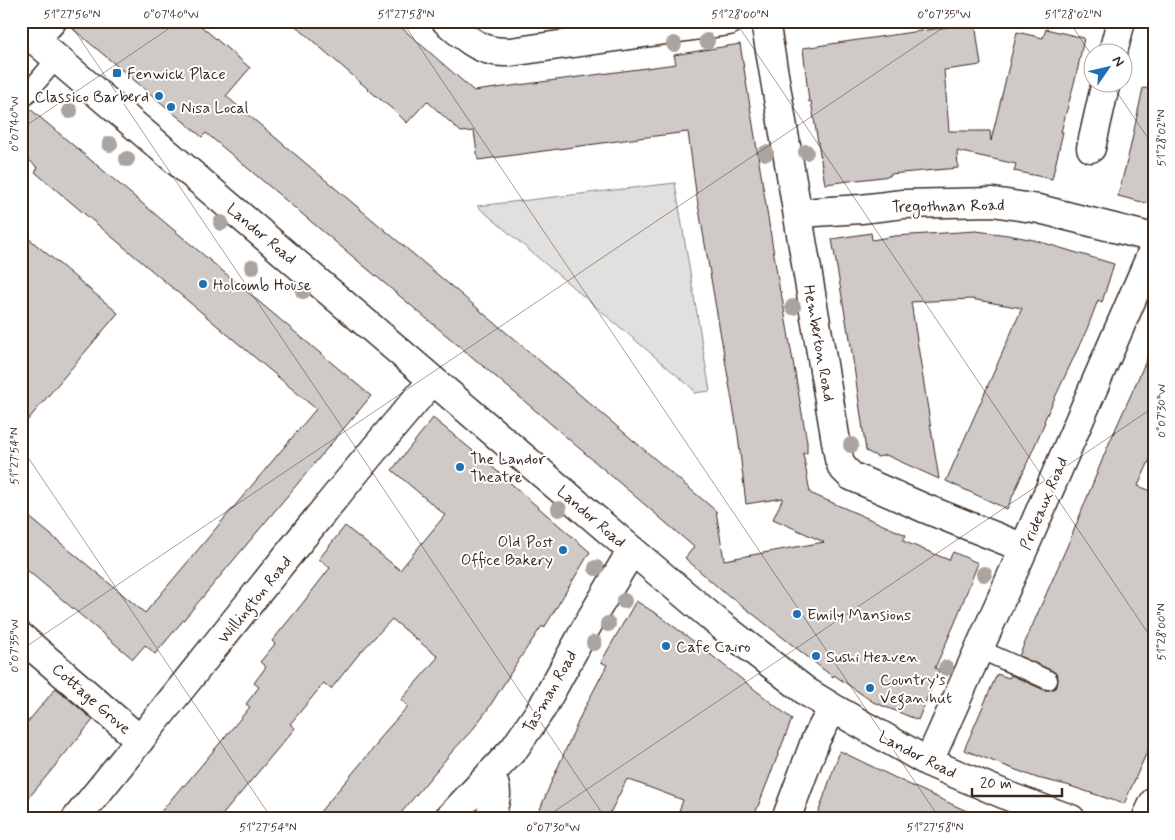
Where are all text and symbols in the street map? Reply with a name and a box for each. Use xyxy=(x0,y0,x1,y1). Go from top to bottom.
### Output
text: 51°27'56"N xyxy=(43,7,101,23)
text: 0°07'40"W xyxy=(143,7,199,23)
text: 51°27'58"N xyxy=(377,7,435,23)
text: 51°28'00"N xyxy=(711,7,769,23)
text: 0°07'35"W xyxy=(917,7,971,23)
text: 51°28'02"N xyxy=(1045,7,1101,23)
north arrow xyxy=(1082,42,1132,92)
text: N xyxy=(1108,52,1128,70)
place label: Fenwick Place xyxy=(127,64,226,85)
marker: Fenwick Place xyxy=(111,67,123,79)
place label: Classico Barberd xyxy=(34,87,149,108)
marker: Classico Barberd xyxy=(153,90,165,102)
text: 0°07'40"W xyxy=(7,96,23,152)
place label: Nisa Local xyxy=(181,98,249,119)
marker: Nisa Local xyxy=(165,101,177,113)
text: 51°28'02"N xyxy=(1154,110,1170,166)
street label: Tregothnan Road xyxy=(891,195,1005,219)
street label: Landor Road xyxy=(222,199,300,269)
place label: Holcomb House xyxy=(213,275,312,296)
marker: Holcomb House xyxy=(197,278,209,290)
street label: Hemberton Road xyxy=(798,283,839,403)
text: 0°07'30"W xyxy=(1154,384,1170,438)
text: 51°27'54"N xyxy=(7,427,23,485)
place label: The Landor Theatre xyxy=(470,449,546,488)
street label: Prideaux Road xyxy=(1015,454,1073,553)
marker: The Landor Theatre xyxy=(454,461,466,473)
street label: Landor Road xyxy=(552,481,630,553)
place label: Old Post Office Bakery xyxy=(461,532,553,571)
marker: Old Post Office Bakery xyxy=(557,544,569,556)
street label: Willington Road xyxy=(213,552,298,649)
text: 51°28'00"N xyxy=(1154,603,1170,661)
place label: Emily Mansions xyxy=(807,605,911,626)
marker: Emily Mansions xyxy=(791,608,803,620)
text: 0°07'35"W xyxy=(7,619,23,673)
place label: Cafe Cairo xyxy=(676,637,751,658)
marker: Cafe Cairo xyxy=(660,640,672,652)
street label: Tasman Road xyxy=(518,647,582,737)
place label: Sushi Heaven xyxy=(826,647,919,668)
marker: Sushi Heaven xyxy=(810,650,822,662)
street label: Cottage Grove xyxy=(47,659,135,739)
place label: Country’s Vegan hut xyxy=(880,670,952,710)
marker: Country’s Vegan hut xyxy=(864,682,876,694)
street label: Landor Road xyxy=(875,727,960,784)
scale bar xyxy=(972,765,1062,797)
text: 20 m xyxy=(980,774,1012,794)
text: 51°27'54"N xyxy=(239,820,297,836)
text: 0°07'30"W xyxy=(526,820,580,836)
text: 51°27'58"N xyxy=(906,820,964,836)

